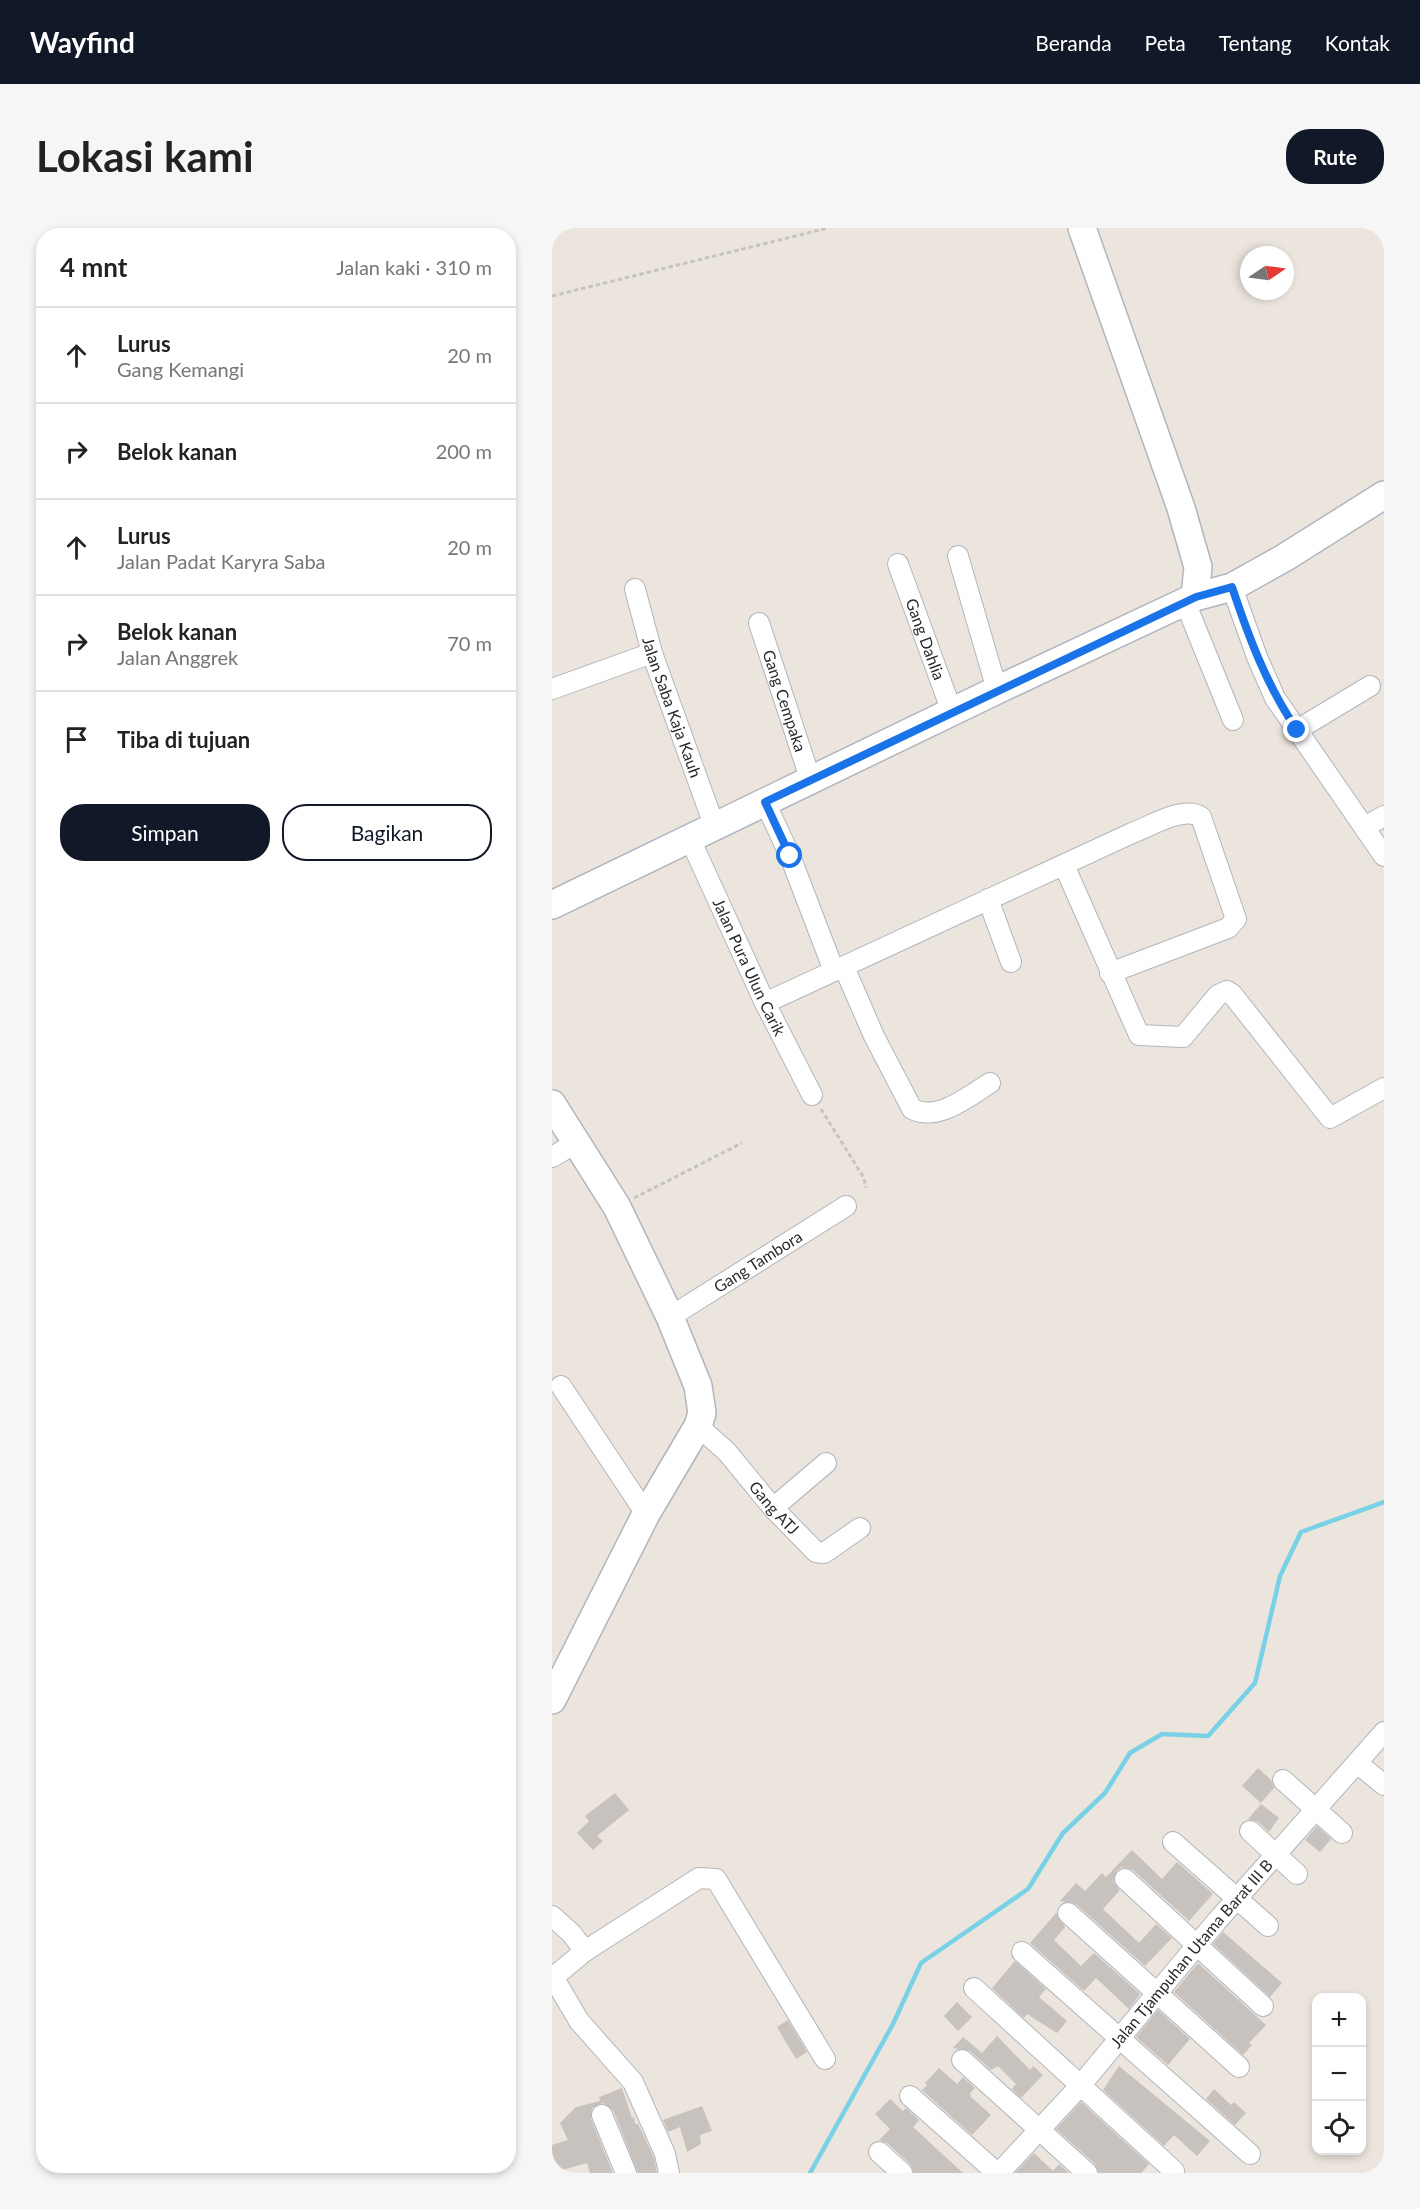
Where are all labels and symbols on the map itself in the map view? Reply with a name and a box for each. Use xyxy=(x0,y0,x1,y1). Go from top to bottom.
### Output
north arrow xyxy=(1240,246,1294,300)
street label: Gang Dahlia xyxy=(902,596,949,682)
street label: Jalan Saba Kaja Kauh xyxy=(639,635,706,780)
street label: Gang Cempaka xyxy=(759,647,811,754)
route end xyxy=(1283,716,1309,742)
route start xyxy=(776,842,802,868)
street label: Jalan Pura Ulun Carik xyxy=(709,895,790,1039)
street label: Gang Tambora xyxy=(710,1226,805,1296)
street label: Gang ATJ xyxy=(746,1477,803,1538)
street label: Jalan Tjampuhan Utama Barat III B xyxy=(1106,1855,1276,2051)

